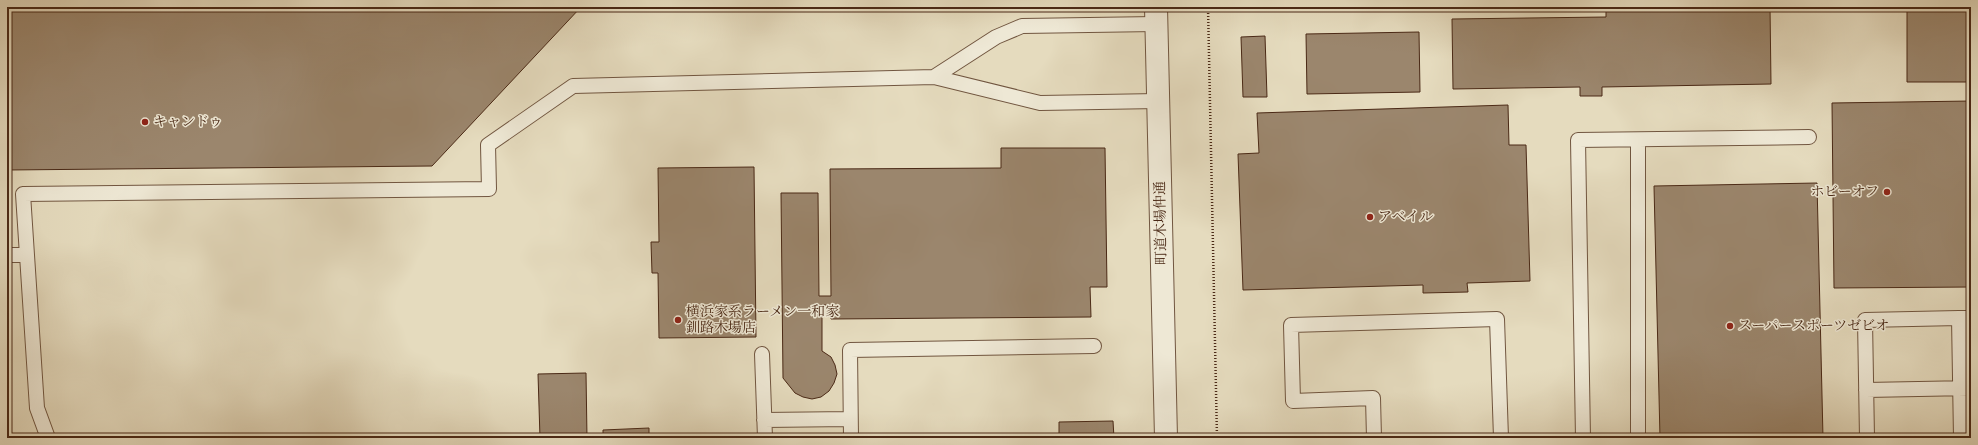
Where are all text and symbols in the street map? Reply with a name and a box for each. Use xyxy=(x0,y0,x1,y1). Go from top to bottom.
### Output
place label: キャンドゥ xyxy=(153,115,223,129)
marker: キャンドゥ xyxy=(140,117,150,127)
street label: 町道木場仲通 xyxy=(1152,181,1169,265)
place label: ホビーオフ xyxy=(1810,185,1879,199)
marker: ホビーオフ xyxy=(1882,187,1892,197)
place label: アベイル xyxy=(1378,210,1433,224)
marker: アベイル xyxy=(1365,212,1375,222)
place label: 横浜家系ラーメン一和家 釧路木場店 xyxy=(686,304,839,335)
marker: 横浜家系ラーメン一和家 釧路木場店 xyxy=(673,315,683,325)
place label: スーパースポーツゼビオ xyxy=(1738,319,1889,333)
marker: スーパースポーツゼビオ xyxy=(1725,321,1735,331)

